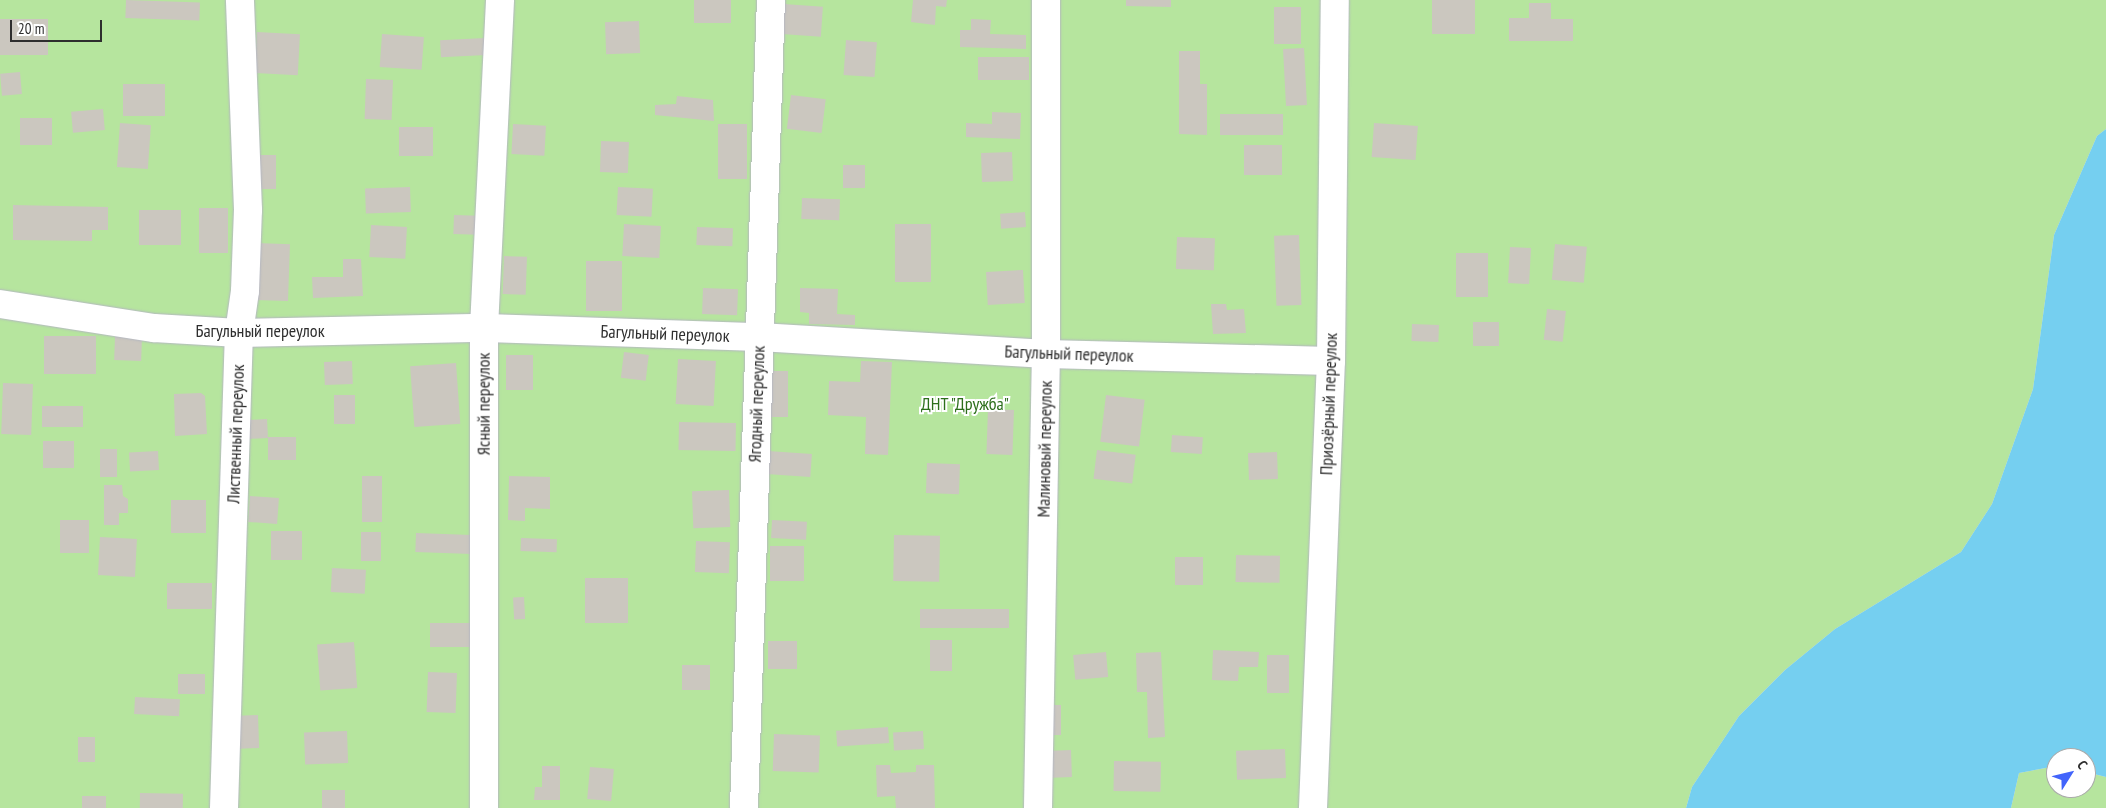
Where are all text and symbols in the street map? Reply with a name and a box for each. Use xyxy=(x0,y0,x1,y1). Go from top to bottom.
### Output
scale bar xyxy=(12,10,105,42)
text: 20 m xyxy=(18,19,44,38)
street label: Багульный переулок xyxy=(195,320,325,342)
street label: Багульный переулок xyxy=(600,321,730,347)
street label: Приозёрный переулок xyxy=(1316,332,1342,476)
street label: Багульный переулок xyxy=(1004,341,1134,367)
street label: Ягодный переулок xyxy=(744,345,770,463)
street label: Ясный переулок xyxy=(473,353,495,455)
street label: Лиственный переулок xyxy=(223,364,249,504)
street label: Малиновый переулок xyxy=(1033,380,1057,518)
park label: ДНТ "Дружба" xyxy=(920,393,1010,415)
north arrow xyxy=(2046,748,2096,798)
text: С xyxy=(2073,757,2091,773)

